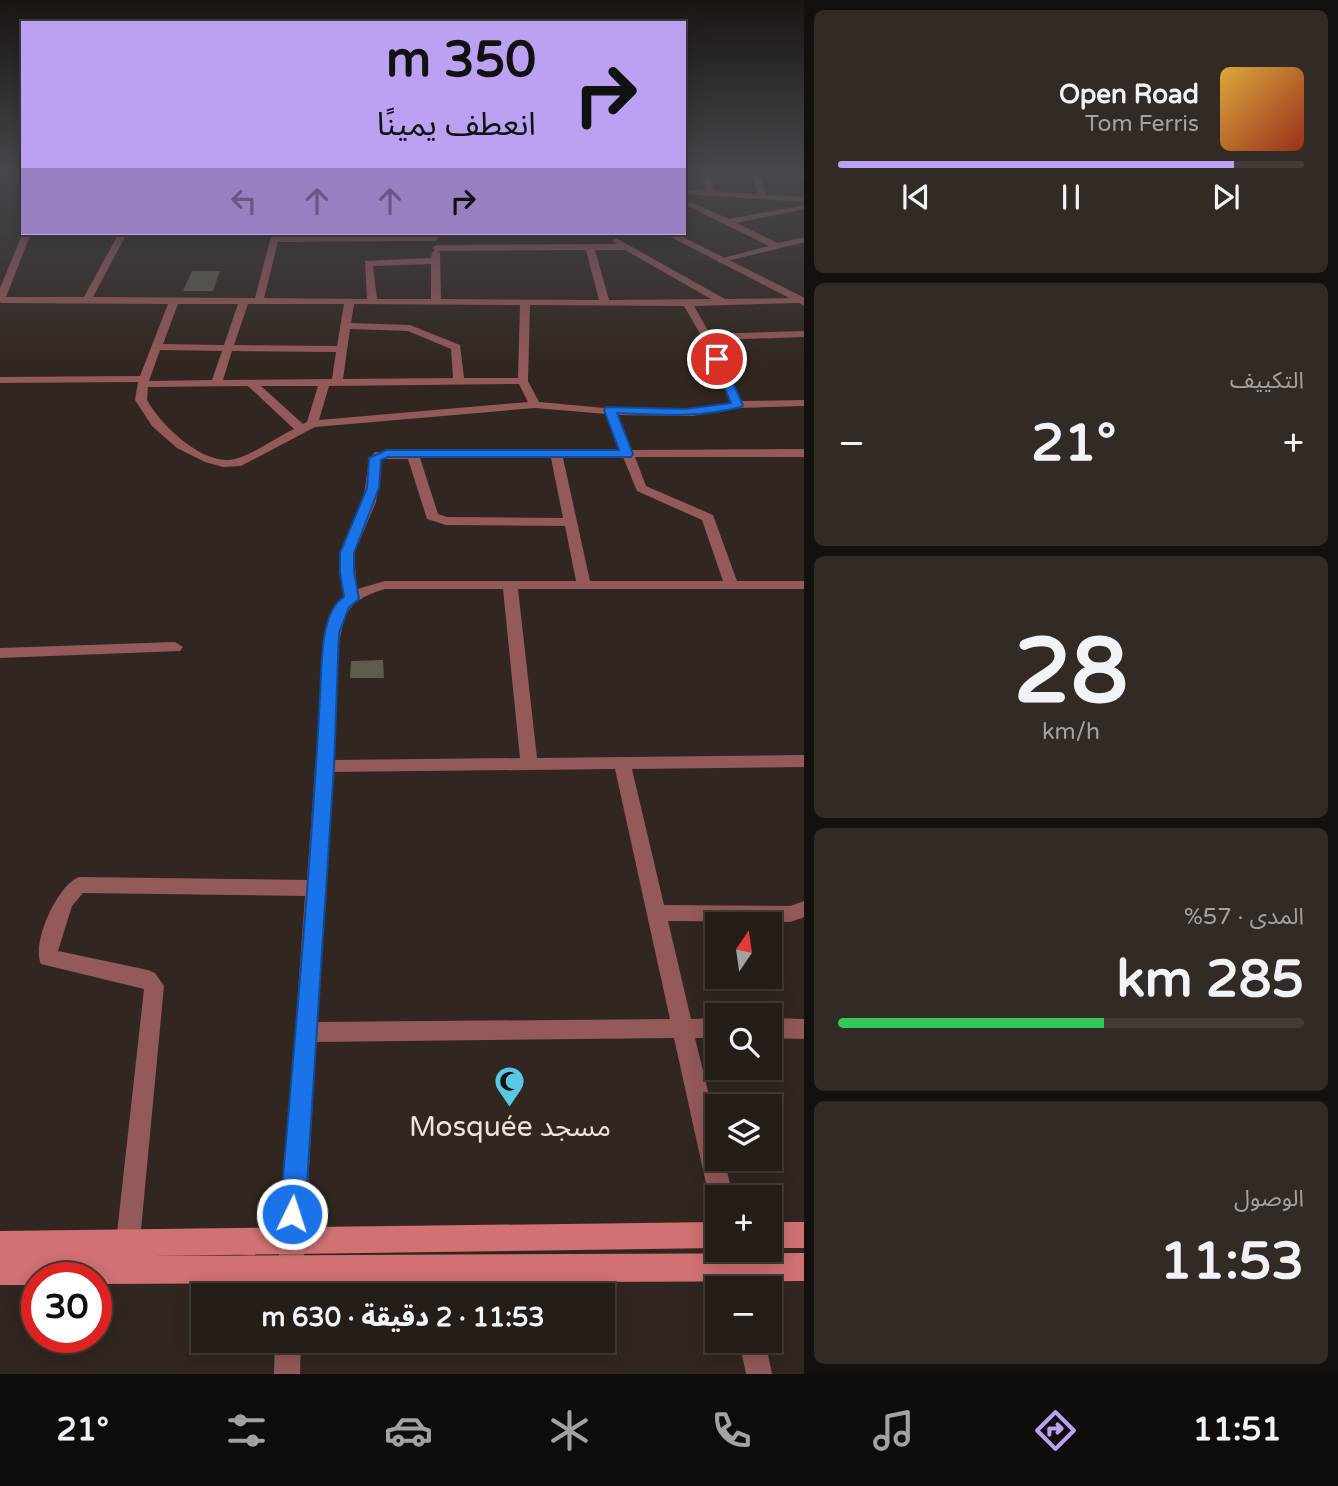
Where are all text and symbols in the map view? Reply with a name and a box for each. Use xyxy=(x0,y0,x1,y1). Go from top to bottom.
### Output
text: 350 m xyxy=(386,31,536,90)
icon: right xyxy=(560,49,651,140)
text: Open Road xyxy=(1059,79,1199,110)
text: انعطف يمينًا xyxy=(377,106,536,144)
text: Tom Ferris xyxy=(1085,110,1199,138)
icon: previous xyxy=(897,178,935,216)
icon: pause xyxy=(1052,178,1090,216)
icon: next xyxy=(1207,178,1245,216)
icon: left xyxy=(225,182,263,220)
icon: ahead xyxy=(298,182,336,220)
icon: ahead xyxy=(371,182,409,220)
icon: right xyxy=(444,182,482,220)
pin xyxy=(687,329,747,389)
icon: arrive xyxy=(698,340,736,378)
text: التكييف xyxy=(1230,367,1304,395)
text: 21° xyxy=(1031,412,1116,475)
text: − xyxy=(838,421,865,467)
text: + xyxy=(1283,421,1304,467)
text: 28 xyxy=(1014,617,1128,727)
text: km/h xyxy=(1042,718,1100,746)
text: المدى · 57% xyxy=(1184,903,1304,931)
north arrow xyxy=(705,912,782,989)
map controls xyxy=(705,912,782,1353)
text: 285 km xyxy=(1116,948,1304,1011)
button: search xyxy=(705,1003,782,1080)
mosque icon: Mosquée مسجد xyxy=(493,1065,527,1109)
button: layers xyxy=(705,1094,782,1171)
place label: Mosquée مسجد xyxy=(409,1110,611,1144)
position arrow xyxy=(255,1177,329,1251)
button: + xyxy=(705,1185,782,1262)
text: الوصول xyxy=(1234,1185,1304,1213)
text: 11:53 xyxy=(1160,1230,1304,1293)
speed limit sign: 30 xyxy=(21,1262,112,1353)
button: − xyxy=(705,1276,782,1353)
text: 11:53 · 2 دقيقة · 630 m xyxy=(261,1302,545,1333)
icon: filters xyxy=(222,1406,271,1455)
icon: car xyxy=(384,1406,433,1455)
icon: climate xyxy=(545,1406,594,1455)
icon: phone xyxy=(707,1406,756,1455)
icon: music xyxy=(869,1406,918,1455)
icon: directions xyxy=(1031,1406,1080,1455)
text: 21° xyxy=(57,1411,109,1449)
text: 11:51 xyxy=(1193,1411,1282,1449)

